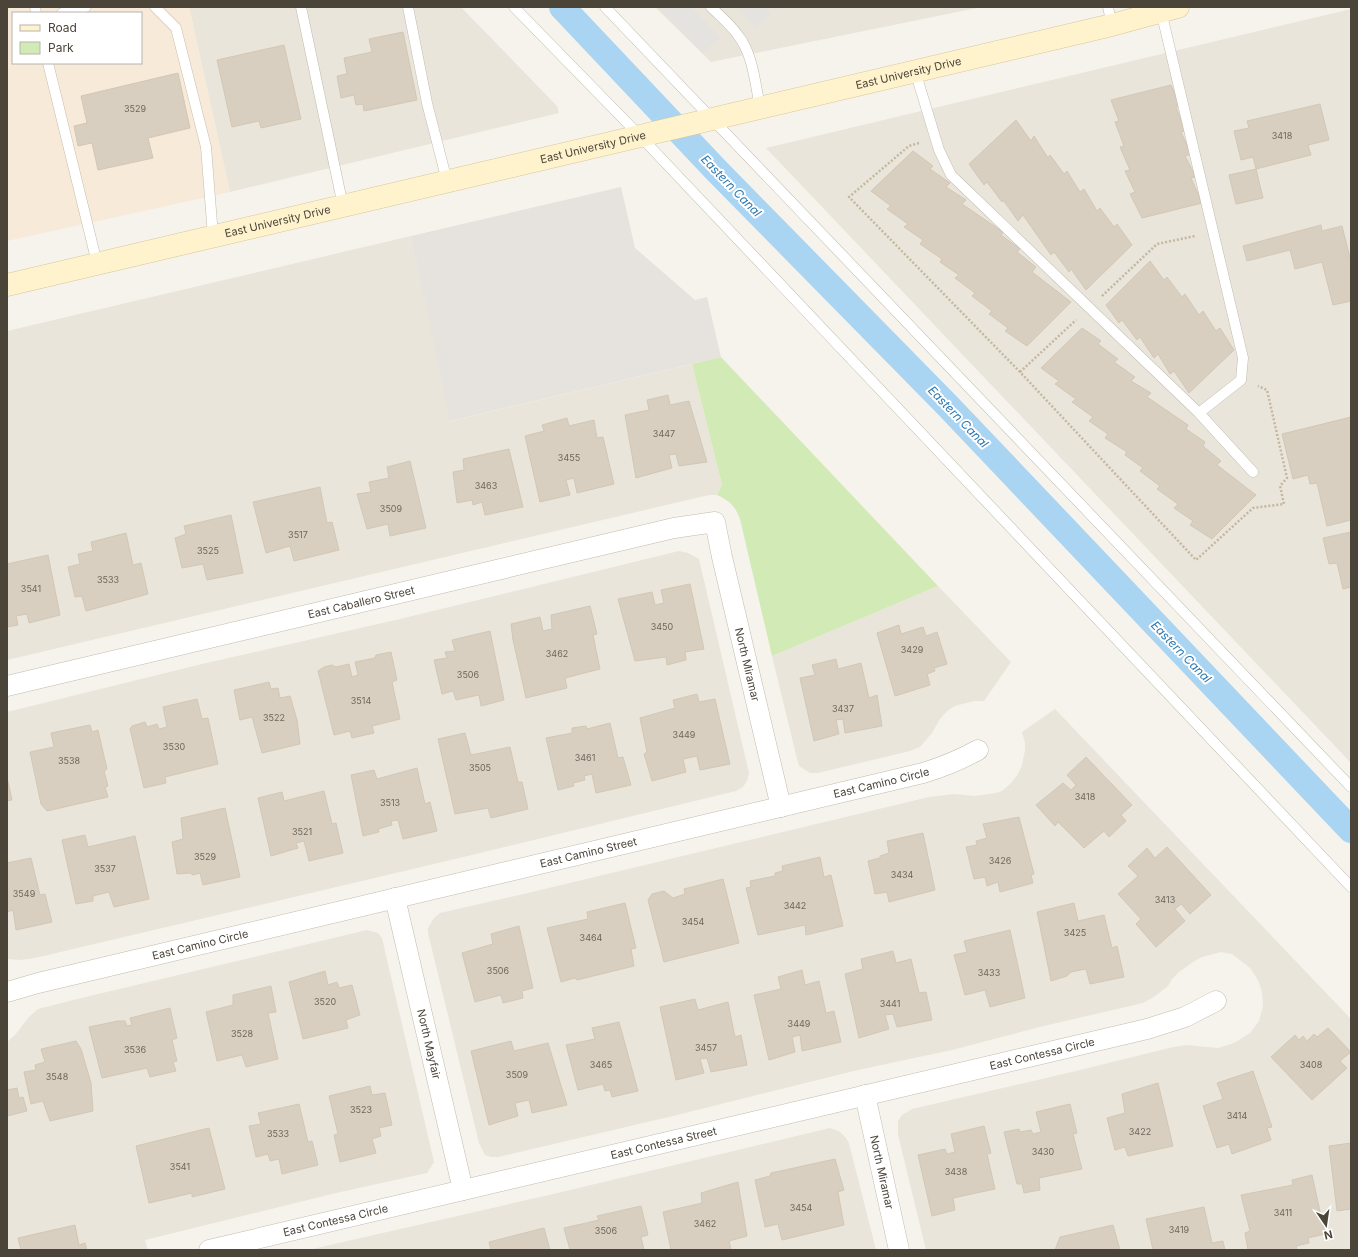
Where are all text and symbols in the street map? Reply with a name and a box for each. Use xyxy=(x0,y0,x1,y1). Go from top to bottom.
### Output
legend xyxy=(12,12,142,64)
text: Road xyxy=(48,20,77,35)
text: Park xyxy=(48,40,74,55)
street label: East University Drive xyxy=(854,54,963,92)
house number: 3529 xyxy=(124,103,146,114)
street label: East University Drive xyxy=(539,128,647,166)
house number: 3418 xyxy=(1272,130,1293,141)
water label: Eastern Canal xyxy=(698,152,765,220)
street label: East University Drive xyxy=(223,202,332,241)
water label: Eastern Canal xyxy=(925,383,992,451)
house number: 3447 xyxy=(653,428,675,439)
house number: 3455 xyxy=(558,452,580,463)
house number: 3463 xyxy=(475,480,498,491)
house number: 3509 xyxy=(380,503,403,514)
house number: 3517 xyxy=(288,529,308,540)
house number: 3525 xyxy=(197,545,219,556)
house number: 3533 xyxy=(97,574,120,585)
house number: 3541 xyxy=(21,583,41,594)
street label: East Caballero Street xyxy=(306,583,416,621)
water label: Eastern Canal xyxy=(1148,618,1215,686)
house number: 3450 xyxy=(651,621,674,632)
street label: North Miramar xyxy=(732,626,763,703)
house number: 3429 xyxy=(901,644,924,655)
house number: 3462 xyxy=(546,648,568,659)
house number: 3506 xyxy=(457,669,480,680)
house number: 3514 xyxy=(351,695,371,706)
house number: 3437 xyxy=(832,703,854,714)
house number: 3522 xyxy=(263,712,285,723)
house number: 3449 xyxy=(673,729,696,740)
house number: 3530 xyxy=(163,741,185,752)
house number: 3461 xyxy=(575,752,595,763)
house number: 3538 xyxy=(58,755,81,766)
house number: 3505 xyxy=(469,762,491,773)
street label: East Camino Circle xyxy=(832,764,931,801)
house number: 3418 xyxy=(1075,791,1096,802)
house number: 3513 xyxy=(380,797,401,808)
house number: 3521 xyxy=(292,826,312,837)
street label: East Camino Street xyxy=(539,834,639,871)
house number: 3529 xyxy=(194,851,216,862)
house number: 3426 xyxy=(989,855,1012,866)
house number: 3537 xyxy=(94,863,116,874)
house number: 3434 xyxy=(891,869,914,880)
house number: 3549 xyxy=(13,888,36,899)
house number: 3413 xyxy=(1155,894,1176,905)
house number: 3442 xyxy=(784,900,806,911)
house number: 3454 xyxy=(682,916,705,927)
street label: East Camino Circle xyxy=(151,926,250,963)
house number: 3425 xyxy=(1064,927,1086,938)
house number: 3464 xyxy=(580,932,603,943)
house number: 3506 xyxy=(487,965,510,976)
house number: 3433 xyxy=(978,967,1001,978)
house number: 3520 xyxy=(314,996,336,1007)
house number: 3441 xyxy=(880,998,900,1009)
street label: North Mayfair xyxy=(414,1008,444,1081)
house number: 3449 xyxy=(788,1018,811,1029)
house number: 3528 xyxy=(231,1028,253,1039)
street label: East Contessa Circle xyxy=(988,1035,1096,1073)
house number: 3457 xyxy=(695,1042,717,1053)
house number: 3536 xyxy=(124,1044,147,1055)
house number: 3465 xyxy=(590,1059,612,1070)
house number: 3408 xyxy=(1300,1059,1323,1070)
house number: 3509 xyxy=(506,1069,529,1080)
house number: 3548 xyxy=(46,1071,69,1082)
house number: 3523 xyxy=(350,1104,372,1115)
house number: 3414 xyxy=(1227,1110,1248,1121)
street label: East Contessa Street xyxy=(609,1124,718,1162)
house number: 3422 xyxy=(1129,1126,1151,1137)
house number: 3533 xyxy=(267,1128,290,1139)
street label: North Miramar xyxy=(867,1134,897,1210)
house number: 3430 xyxy=(1032,1146,1055,1157)
house number: 3541 xyxy=(170,1161,190,1172)
house number: 3438 xyxy=(945,1166,968,1177)
street label: East Contessa Circle xyxy=(282,1201,389,1239)
house number: 3454 xyxy=(790,1202,813,1213)
north arrow xyxy=(1306,1205,1346,1245)
house number: 3411 xyxy=(1274,1207,1292,1218)
house number: 3462 xyxy=(694,1218,716,1229)
house number: 3419 xyxy=(1169,1224,1190,1235)
house number: 3506 xyxy=(595,1225,618,1236)
text: N xyxy=(1323,1227,1334,1243)

